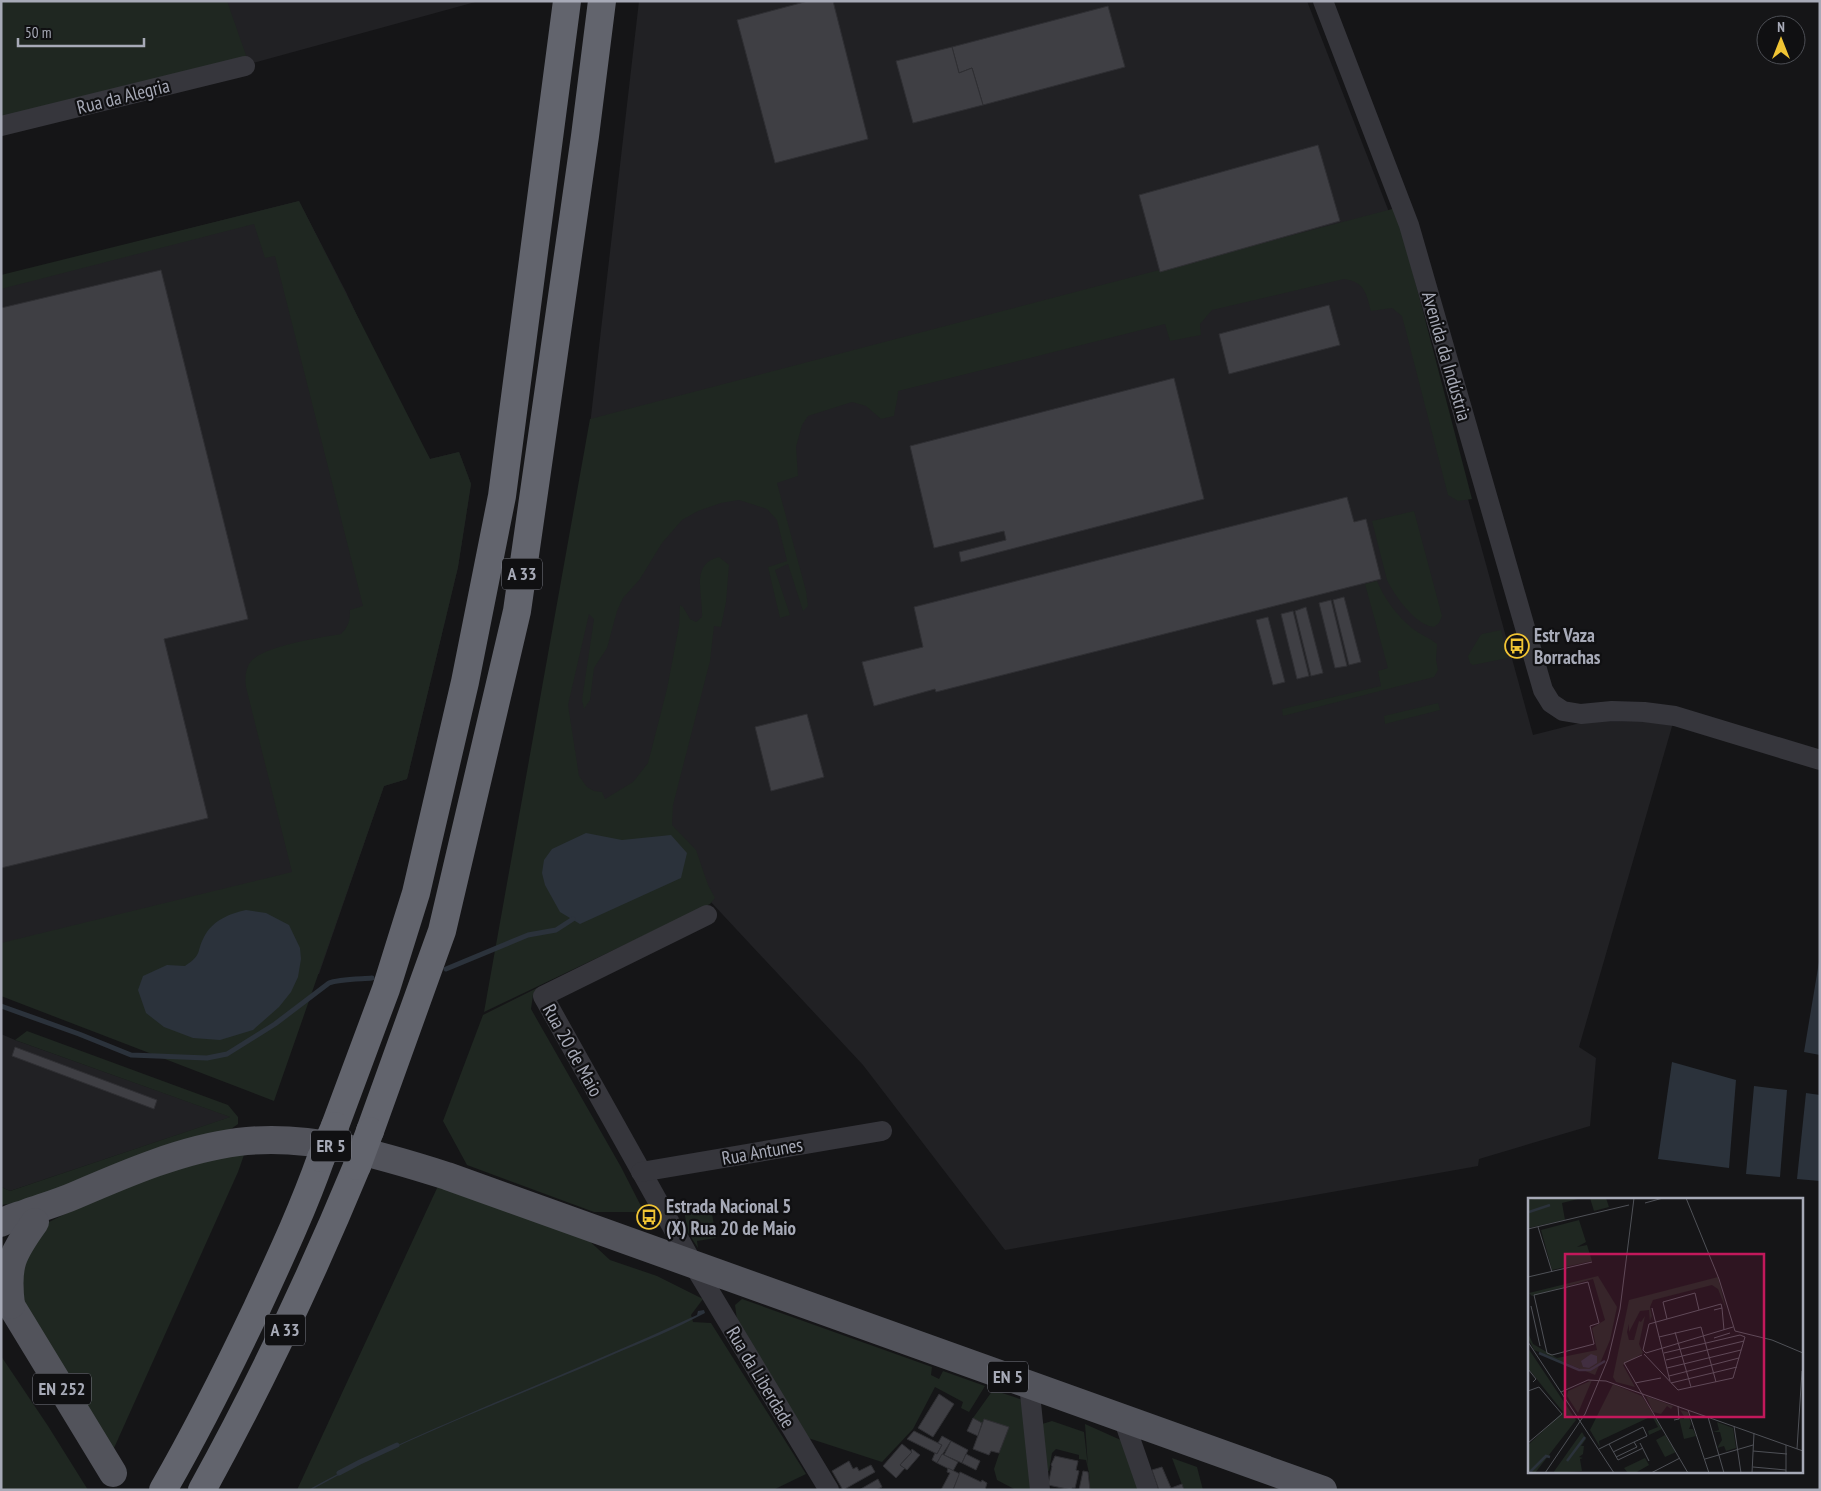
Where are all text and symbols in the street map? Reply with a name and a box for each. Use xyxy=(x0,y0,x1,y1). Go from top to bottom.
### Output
scale bar xyxy=(18,15,144,47)
north arrow xyxy=(1756,15,1806,65)
text: N xyxy=(1777,18,1785,36)
text: 50 m xyxy=(25,23,51,42)
street label: Rua da Alegria xyxy=(74,73,172,119)
street label: Avenida da Indústria xyxy=(1417,288,1477,424)
road number: A 33 xyxy=(502,558,542,590)
place label: Estr Vaza Borrachas xyxy=(1534,623,1601,669)
bus stop icon: Estr Vaza Borrachas xyxy=(1504,633,1530,659)
street label: Rua 20 de Maio xyxy=(538,999,608,1101)
road number: ER 5 xyxy=(311,1130,351,1162)
street label: Rua Antunes xyxy=(720,1132,804,1170)
place label: Estrada Nacional 5 (X) Rua 20 de Maio xyxy=(666,1194,796,1240)
inset map xyxy=(1528,1198,1804,1474)
bus stop icon: Estrada Nacional 5 (X) Rua 20 de Maio xyxy=(636,1204,662,1230)
road number: A 33 xyxy=(265,1314,305,1346)
street label: Rua da Liberdade xyxy=(721,1322,801,1432)
road number: EN 5 xyxy=(988,1361,1028,1392)
road number: EN 252 xyxy=(33,1374,91,1405)

